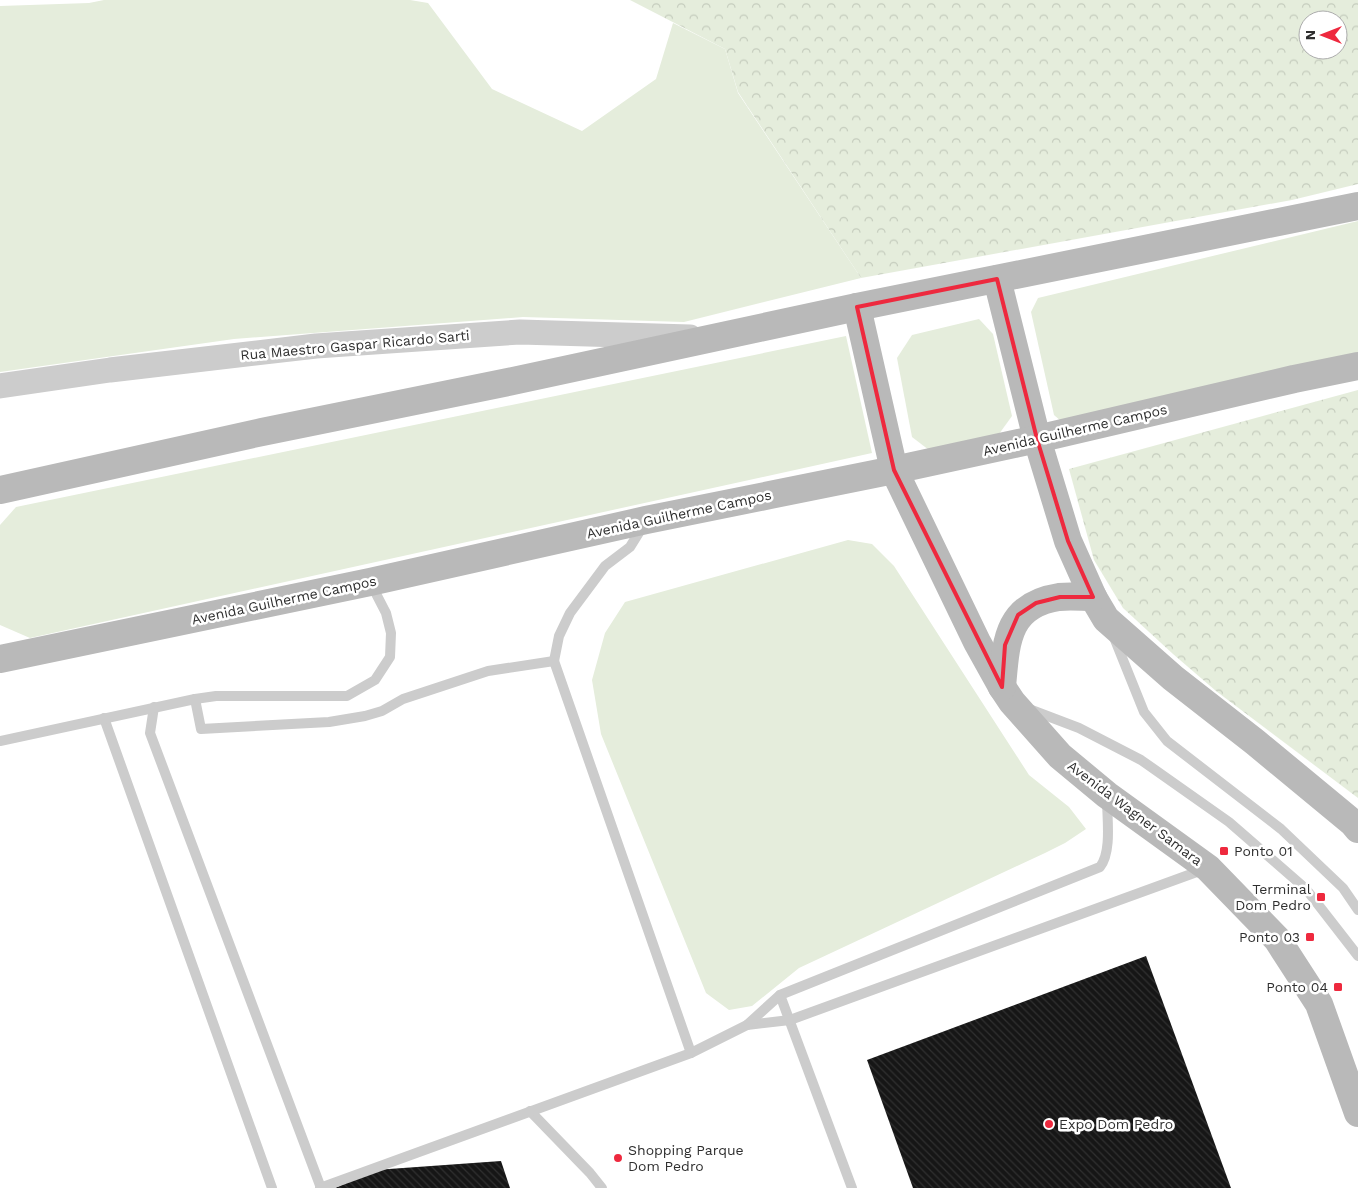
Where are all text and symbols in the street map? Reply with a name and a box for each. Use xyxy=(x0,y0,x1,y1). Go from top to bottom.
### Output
north arrow xyxy=(1298,10,1348,60)
text: N xyxy=(1302,30,1318,40)
street label: Rua Maestro Gaspar Ricardo Sarti xyxy=(240,327,470,363)
street label: Avenida Guilherme Campos xyxy=(981,401,1169,459)
street label: Avenida Guilherme Campos xyxy=(585,487,773,541)
street label: Avenida Guilherme Campos xyxy=(190,573,378,627)
street label: Avenida Wagner Samara xyxy=(1065,757,1205,869)
place label: Ponto 01 xyxy=(1234,843,1293,859)
marker: Ponto 01 xyxy=(1218,845,1230,857)
place label: Terminal Dom Pedro xyxy=(1235,881,1312,913)
marker: Terminal Dom Pedro xyxy=(1315,891,1327,903)
place label: Ponto 03 xyxy=(1239,929,1300,945)
marker: Ponto 03 xyxy=(1304,931,1316,943)
place label: Ponto 04 xyxy=(1266,979,1328,995)
marker: Ponto 04 xyxy=(1332,981,1344,993)
place label: Expo Dom Pedro xyxy=(1059,1116,1173,1132)
marker: Expo Dom Pedro xyxy=(1043,1118,1055,1130)
place label: Shopping Parque Dom Pedro xyxy=(628,1142,744,1174)
marker: Shopping Parque Dom Pedro xyxy=(612,1152,624,1164)

